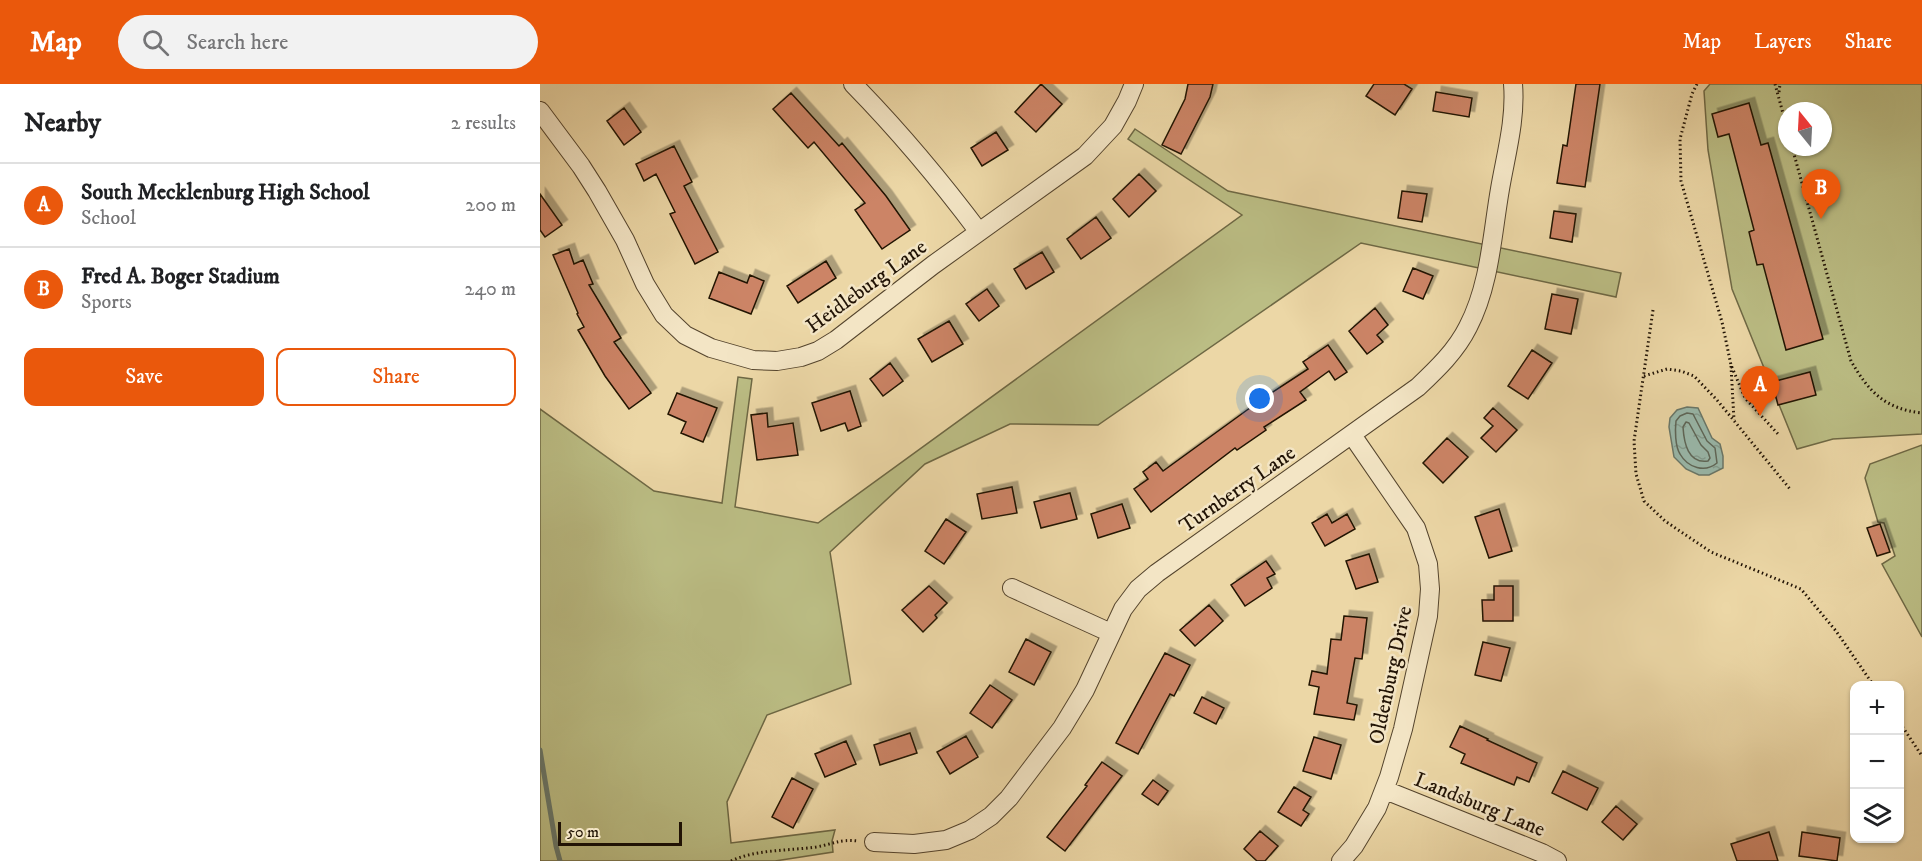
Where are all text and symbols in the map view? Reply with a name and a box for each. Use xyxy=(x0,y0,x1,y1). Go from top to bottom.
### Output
search box xyxy=(118,15,538,69)
text: Map xyxy=(30,25,82,60)
icon: search xyxy=(139,26,172,59)
text: Search here xyxy=(187,29,288,56)
text: Map xyxy=(1682,29,1721,55)
text: Layers xyxy=(1754,29,1812,55)
text: Share xyxy=(1845,29,1892,55)
north arrow xyxy=(1778,102,1832,156)
text: Nearby xyxy=(24,107,101,140)
text: 2 results xyxy=(451,111,516,136)
pin: B xyxy=(1802,170,1840,219)
text: South Mecklenburg High School xyxy=(81,179,370,206)
text: A xyxy=(37,193,50,218)
text: 200 m xyxy=(465,193,516,218)
text: School xyxy=(81,206,136,231)
street label: Heidleburg Lane xyxy=(801,234,932,339)
text: Fred A. Boger Stadium xyxy=(81,263,280,290)
text: B xyxy=(37,277,50,302)
text: 240 m xyxy=(465,277,516,302)
text: Sports xyxy=(81,290,132,315)
button: Save xyxy=(24,348,264,406)
button: Share xyxy=(276,348,516,406)
pin: A xyxy=(1740,366,1780,416)
your location xyxy=(1245,384,1274,413)
street label: Turnberry Lane xyxy=(1175,440,1301,539)
street label: Oldenburg Drive xyxy=(1364,604,1418,747)
map controls xyxy=(1850,681,1904,843)
button: + xyxy=(1850,681,1904,735)
button: − xyxy=(1850,735,1904,789)
street label: Landsburg Lane xyxy=(1410,767,1549,843)
button: layers xyxy=(1850,789,1904,843)
scale bar xyxy=(558,819,682,846)
text: 50 m xyxy=(567,822,599,842)

